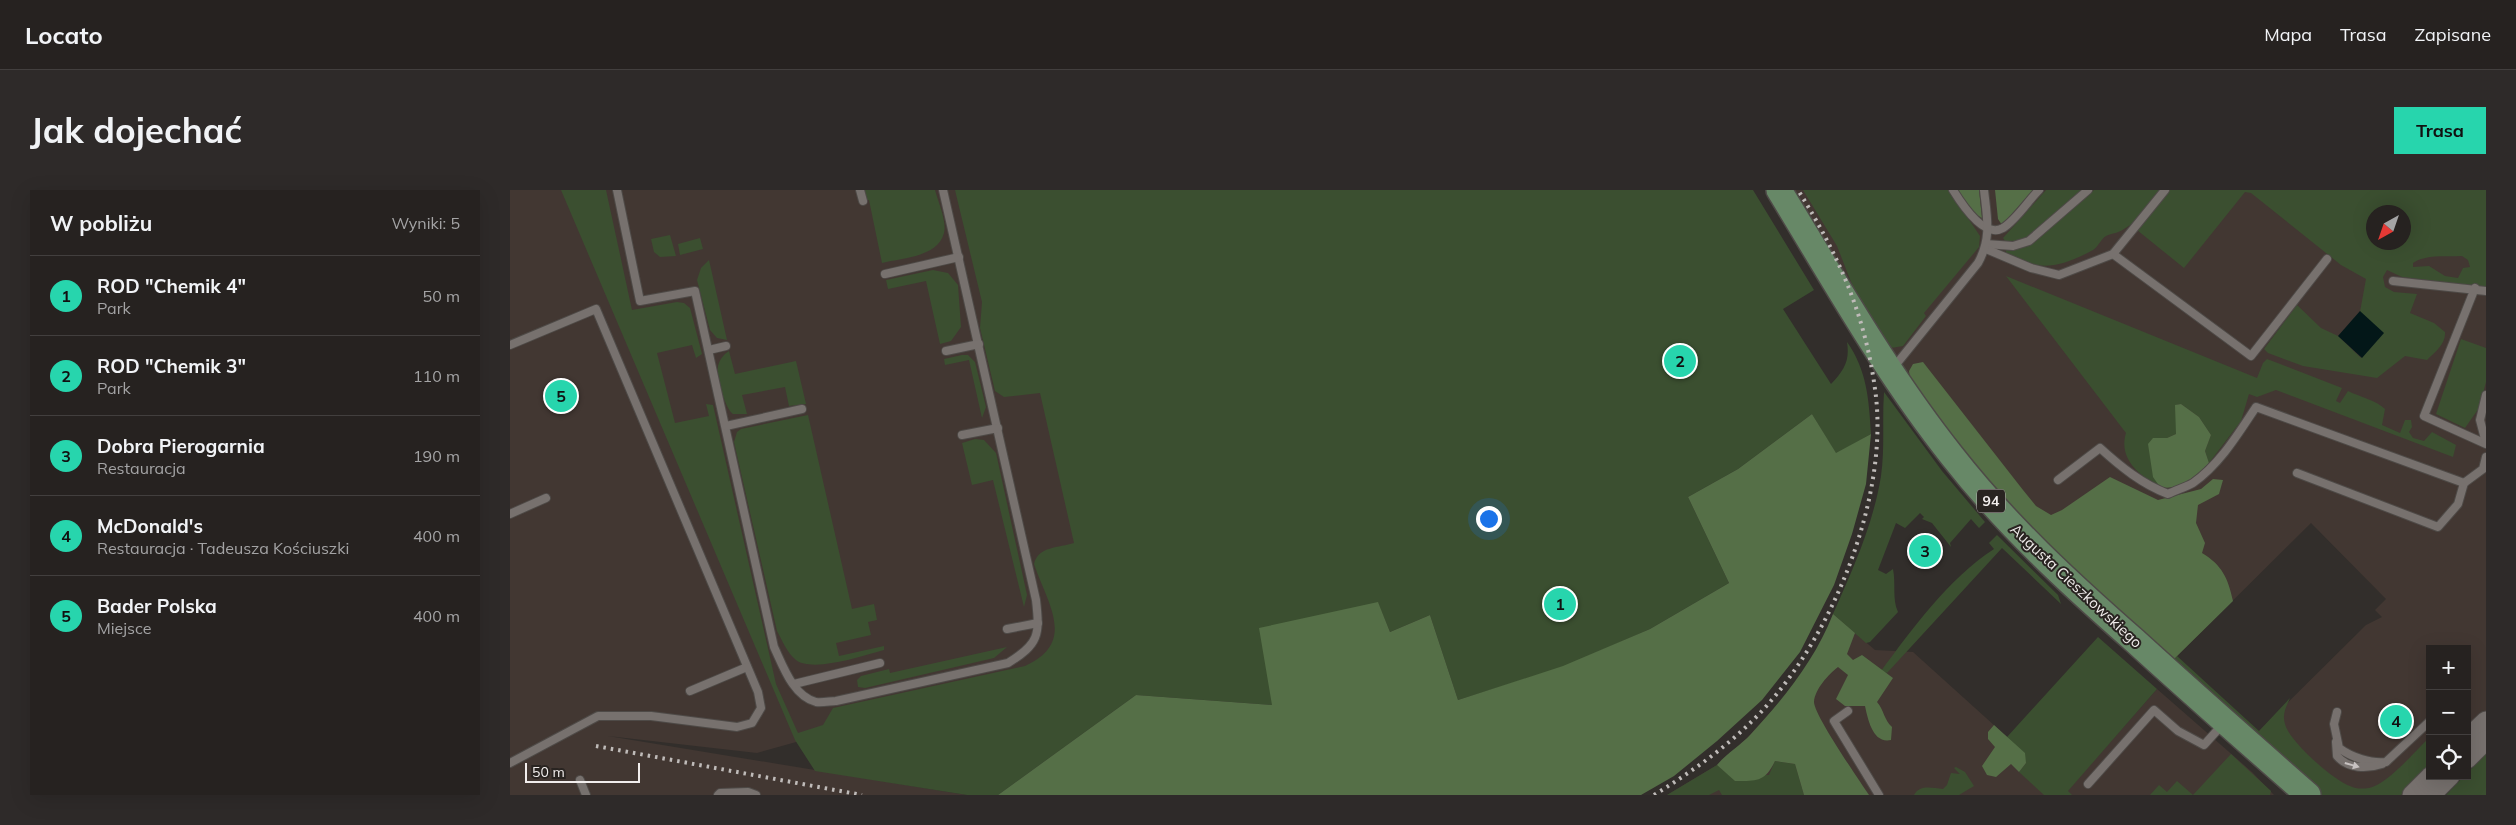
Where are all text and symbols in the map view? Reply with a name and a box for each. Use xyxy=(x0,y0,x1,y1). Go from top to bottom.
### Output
text: Locato xyxy=(25,20,103,50)
text: Mapa xyxy=(2264,23,2312,46)
text: Trasa xyxy=(2340,23,2387,46)
text: Zapisane xyxy=(2415,23,2491,46)
button: Trasa xyxy=(2394,107,2486,154)
text: Jak dojechać xyxy=(30,108,242,152)
north arrow xyxy=(2366,205,2411,250)
text: W pobliżu xyxy=(50,210,152,236)
text: Wyniki: 5 xyxy=(391,213,460,233)
text: ROD "Chemik 4" xyxy=(97,274,246,298)
text: 1 xyxy=(61,286,71,306)
text: 50 m xyxy=(423,286,460,306)
text: Park xyxy=(97,298,131,318)
pin: 2 xyxy=(1664,342,1696,380)
text: ROD "Chemik 3" xyxy=(97,354,246,378)
text: 2 xyxy=(61,366,71,386)
text: 110 m xyxy=(413,366,460,386)
pin: 5 xyxy=(545,377,577,415)
text: Park xyxy=(97,378,131,398)
text: Dobra Pierogarnia xyxy=(97,434,265,458)
text: 3 xyxy=(61,446,71,466)
text: 190 m xyxy=(413,446,460,466)
text: Restauracja xyxy=(97,458,186,478)
road number: 94 xyxy=(1977,490,2005,512)
your location xyxy=(1476,506,1502,532)
text: McDonald's xyxy=(97,514,203,538)
street label: Augusta Cieszkowskiego xyxy=(2006,520,2146,652)
text: 4 xyxy=(61,526,71,546)
text: 400 m xyxy=(413,526,460,546)
pin: 3 xyxy=(1909,532,1941,570)
text: Restauracja · Tadeusza Kościuszki xyxy=(97,538,349,558)
pin: 1 xyxy=(1544,585,1576,623)
text: Bader Polska xyxy=(97,594,217,618)
text: 5 xyxy=(61,606,71,626)
text: 400 m xyxy=(413,606,460,626)
text: Miejsce xyxy=(97,618,151,638)
map controls xyxy=(2426,645,2471,780)
button: + xyxy=(2426,645,2471,690)
button: − xyxy=(2426,690,2471,735)
pin: 4 xyxy=(2380,702,2412,740)
button: locate xyxy=(2426,735,2471,780)
scale bar xyxy=(525,760,640,783)
one-way arrow xyxy=(2345,761,2360,769)
text: 50 m xyxy=(532,763,565,781)

